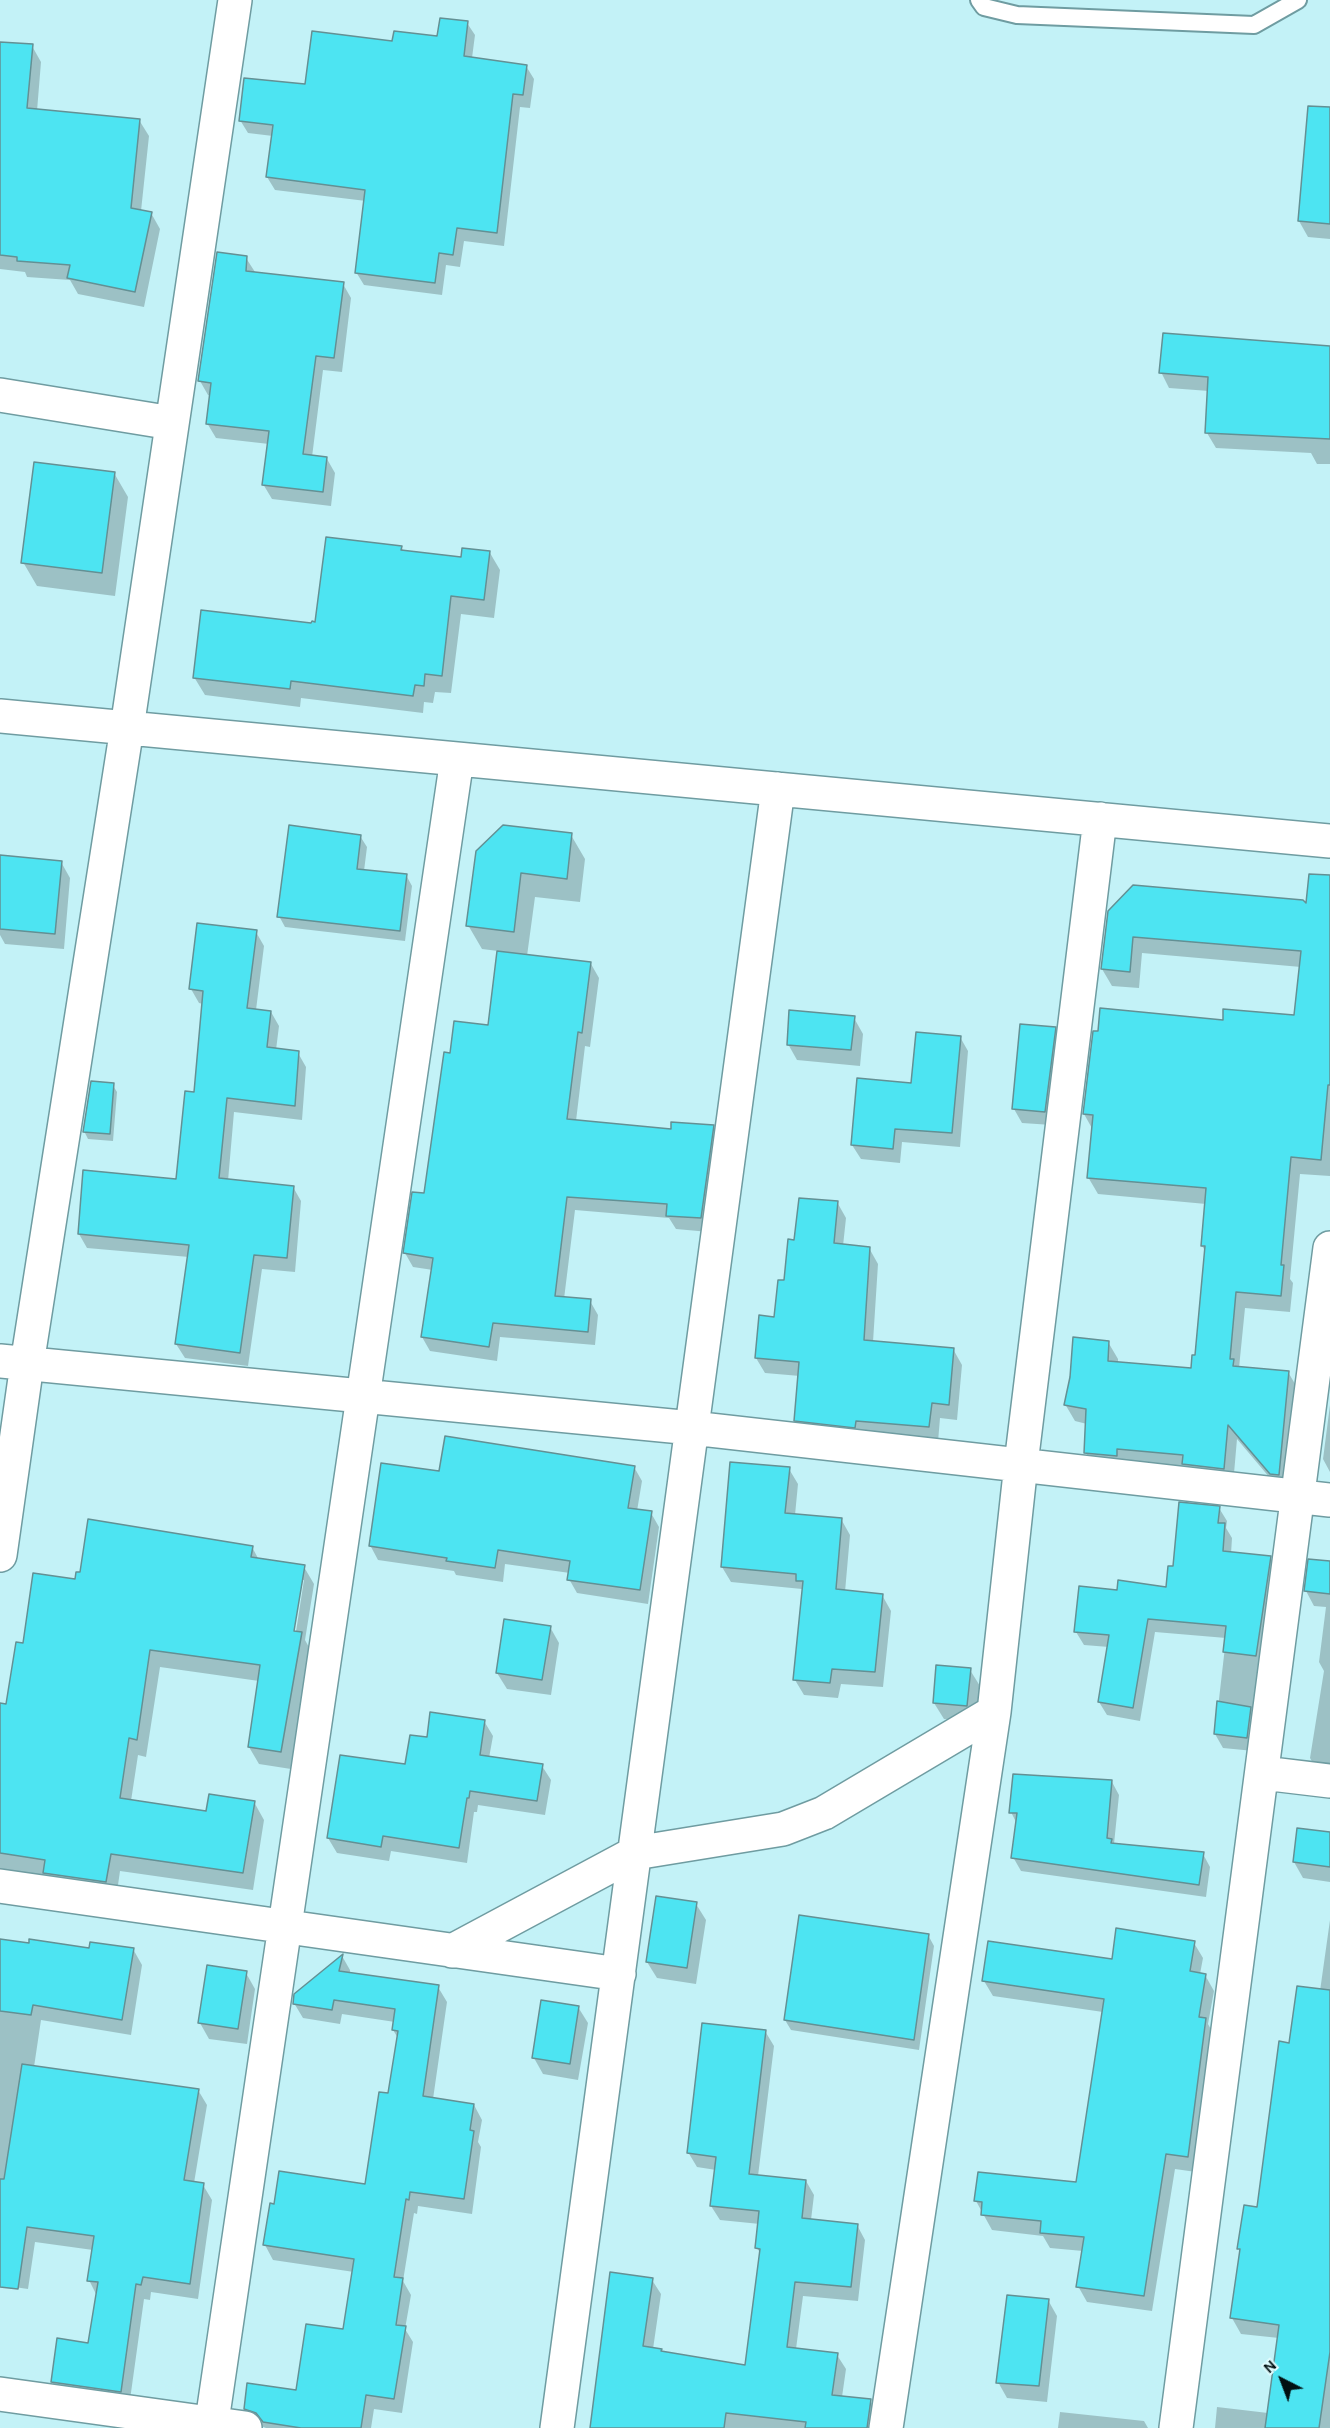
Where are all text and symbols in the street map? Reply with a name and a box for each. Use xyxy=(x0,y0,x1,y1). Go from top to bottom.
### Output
north arrow xyxy=(1252,2350,1312,2410)
text: N xyxy=(1259,2355,1280,2377)

